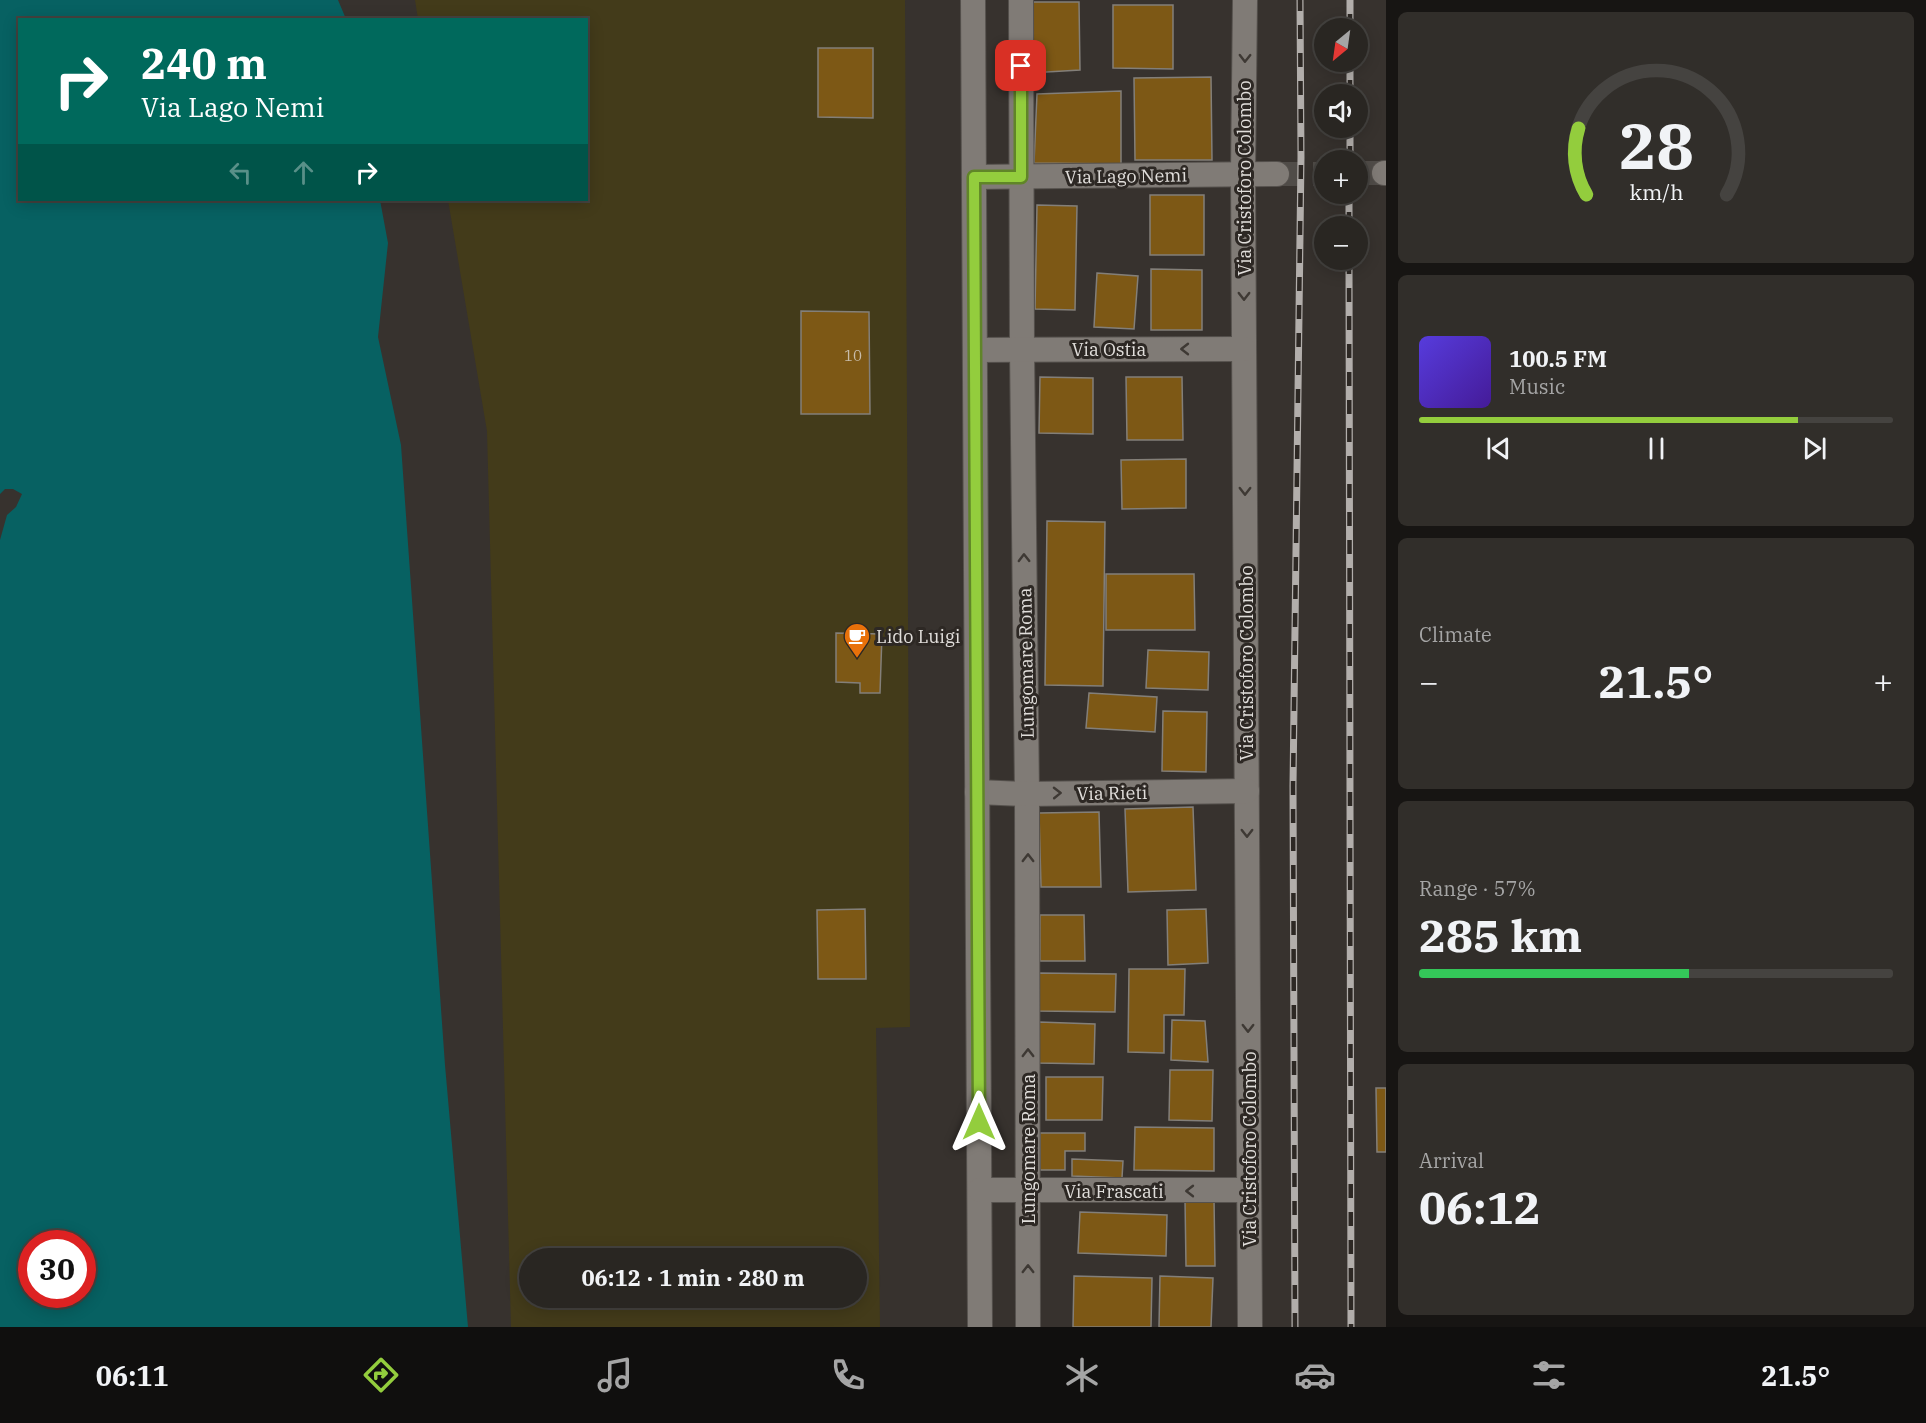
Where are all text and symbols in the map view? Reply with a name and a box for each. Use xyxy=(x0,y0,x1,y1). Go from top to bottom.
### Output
north arrow xyxy=(1314,18,1368,72)
map controls xyxy=(1314,18,1368,270)
text: 240 m xyxy=(141,36,267,91)
pin xyxy=(995,40,1046,91)
icon: right xyxy=(42,42,120,120)
icon: arrive xyxy=(1004,49,1037,82)
one-way arrow xyxy=(1239,54,1251,63)
street label: Via Cristoforo Colombo xyxy=(1233,80,1256,276)
button: sound xyxy=(1314,84,1368,138)
text: Via Lago Nemi xyxy=(141,89,324,124)
text: 28 xyxy=(1619,105,1693,186)
button: + xyxy=(1314,150,1368,204)
icon: left xyxy=(224,156,257,189)
icon: ahead xyxy=(287,156,320,189)
icon: right xyxy=(350,156,383,189)
street label: Via Lago Nemi xyxy=(1065,163,1188,189)
text: km/h xyxy=(1629,178,1683,206)
button: − xyxy=(1314,216,1368,270)
one-way arrow xyxy=(1238,291,1250,300)
street label: Via Ostia xyxy=(1072,338,1146,361)
one-way arrow xyxy=(1181,343,1190,355)
text: 100.5 FM xyxy=(1509,344,1607,373)
house number: 10 xyxy=(844,346,862,365)
text: Music xyxy=(1509,373,1565,400)
icon: previous xyxy=(1482,432,1515,465)
icon: pause xyxy=(1640,432,1673,465)
icon: next xyxy=(1798,432,1831,465)
one-way arrow xyxy=(1239,486,1251,495)
one-way arrow xyxy=(1018,553,1031,562)
street label: Via Cristoforo Colombo xyxy=(1235,565,1258,761)
street label: Lungomare Roma xyxy=(1013,587,1039,739)
cafe icon: Lido Luigi xyxy=(842,621,872,659)
text: Climate xyxy=(1419,621,1492,648)
place label: Lido Luigi xyxy=(876,625,961,648)
text: 21.5° xyxy=(1599,652,1713,710)
text: − xyxy=(1419,660,1439,703)
text: + xyxy=(1873,660,1893,703)
street label: Via Rieti xyxy=(1076,781,1148,805)
one-way arrow xyxy=(1052,787,1061,800)
one-way arrow xyxy=(1241,828,1253,837)
one-way arrow xyxy=(1021,853,1034,862)
text: Range · 57% xyxy=(1419,875,1536,902)
text: 285 km xyxy=(1419,906,1582,964)
one-way arrow xyxy=(1242,1023,1254,1032)
one-way arrow xyxy=(1022,1048,1034,1057)
street label: Via Cristoforo Colombo xyxy=(1238,1051,1261,1247)
street label: Lungomare Roma xyxy=(1017,1073,1040,1224)
position arrow xyxy=(947,1090,1011,1154)
text: Arrival xyxy=(1419,1147,1484,1174)
text: 06:12 xyxy=(1419,1178,1541,1236)
street label: Via Frascati xyxy=(1064,1180,1164,1203)
one-way arrow xyxy=(1186,1184,1195,1197)
speed limit sign: 30 xyxy=(18,1230,96,1308)
text: 06:12 · 1 min · 280 m xyxy=(581,1263,805,1292)
one-way arrow xyxy=(1022,1264,1034,1273)
icon: directions xyxy=(360,1354,402,1396)
icon: music xyxy=(594,1354,636,1396)
icon: phone xyxy=(827,1354,869,1396)
icon: climate xyxy=(1061,1354,1103,1396)
icon: car xyxy=(1294,1354,1336,1396)
icon: filters xyxy=(1528,1354,1570,1396)
text: 06:11 xyxy=(96,1358,169,1393)
text: 21.5° xyxy=(1761,1358,1830,1393)

